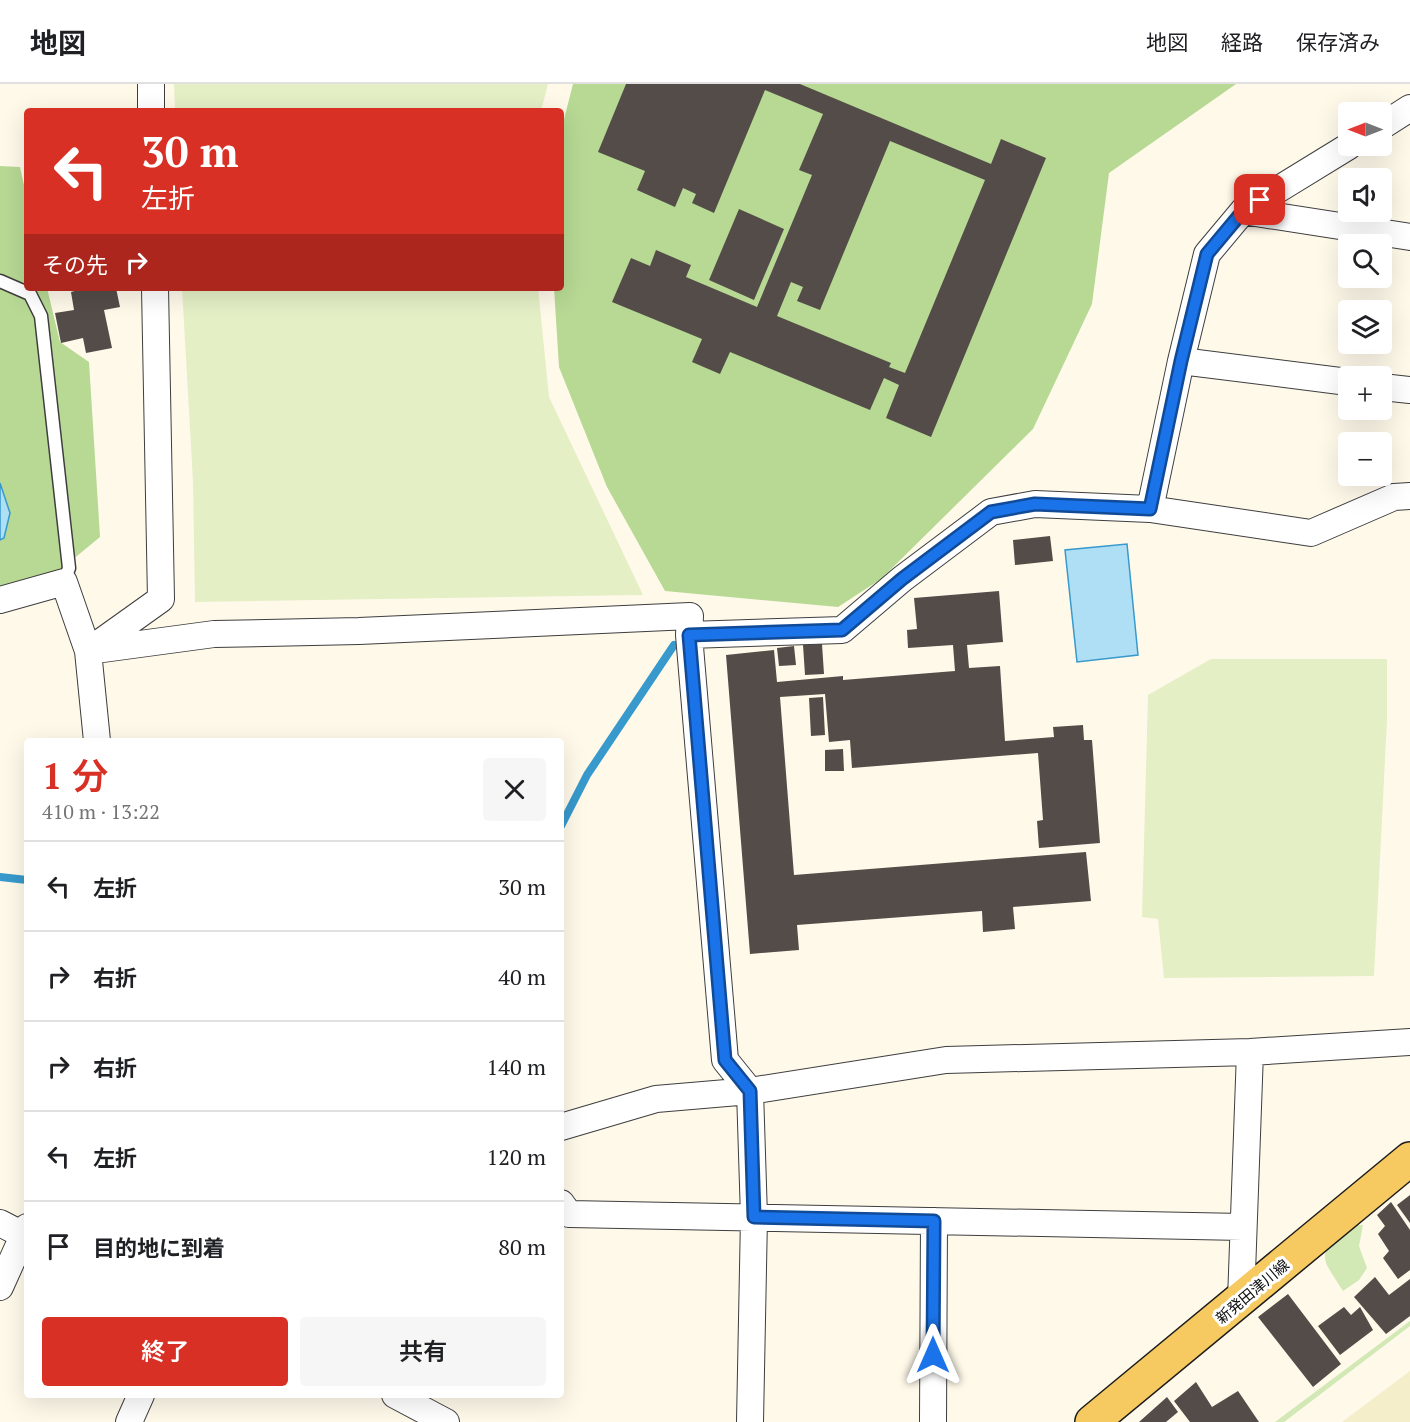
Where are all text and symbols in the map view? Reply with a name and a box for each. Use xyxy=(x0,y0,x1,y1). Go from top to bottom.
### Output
text: 地図 xyxy=(30,24,86,61)
text: 地図 xyxy=(1146,28,1188,56)
text: 経路 xyxy=(1221,28,1263,56)
text: 保存済み xyxy=(1296,28,1380,56)
north arrow xyxy=(1338,102,1392,156)
map controls xyxy=(1338,102,1392,486)
text: 30 m xyxy=(141,123,239,179)
icon: left xyxy=(42,132,120,210)
button: sound xyxy=(1338,168,1392,222)
pin xyxy=(1234,174,1285,225)
text: 左折 xyxy=(141,180,195,216)
icon: arrive xyxy=(1243,183,1276,216)
button: search xyxy=(1338,234,1392,288)
icon: right xyxy=(120,246,153,279)
text: その先 xyxy=(42,250,108,279)
button: layers xyxy=(1338,300,1392,354)
button: + xyxy=(1338,366,1392,420)
button: − xyxy=(1338,432,1392,486)
text: 1 分 xyxy=(42,752,108,799)
button: close xyxy=(483,758,546,821)
text: 410 m · 13:22 xyxy=(42,798,160,825)
icon: left xyxy=(42,870,75,903)
text: 30 m xyxy=(498,872,546,901)
text: 左折 xyxy=(93,873,137,902)
icon: right xyxy=(42,960,75,993)
text: 40 m xyxy=(498,962,546,991)
text: 右折 xyxy=(93,963,137,992)
icon: right xyxy=(42,1050,75,1083)
text: 140 m xyxy=(486,1052,546,1081)
text: 右折 xyxy=(93,1053,137,1082)
icon: left xyxy=(42,1140,75,1173)
text: 120 m xyxy=(486,1142,546,1171)
text: 左折 xyxy=(93,1143,137,1172)
icon: arrive xyxy=(42,1230,75,1263)
text: 80 m xyxy=(498,1232,546,1261)
text: 目的地に到着 xyxy=(93,1233,225,1262)
street label: 新発田津川線 xyxy=(1211,1254,1293,1328)
button: 終了 xyxy=(42,1317,288,1386)
button: 共有 xyxy=(300,1317,546,1386)
position arrow xyxy=(901,1323,965,1387)

